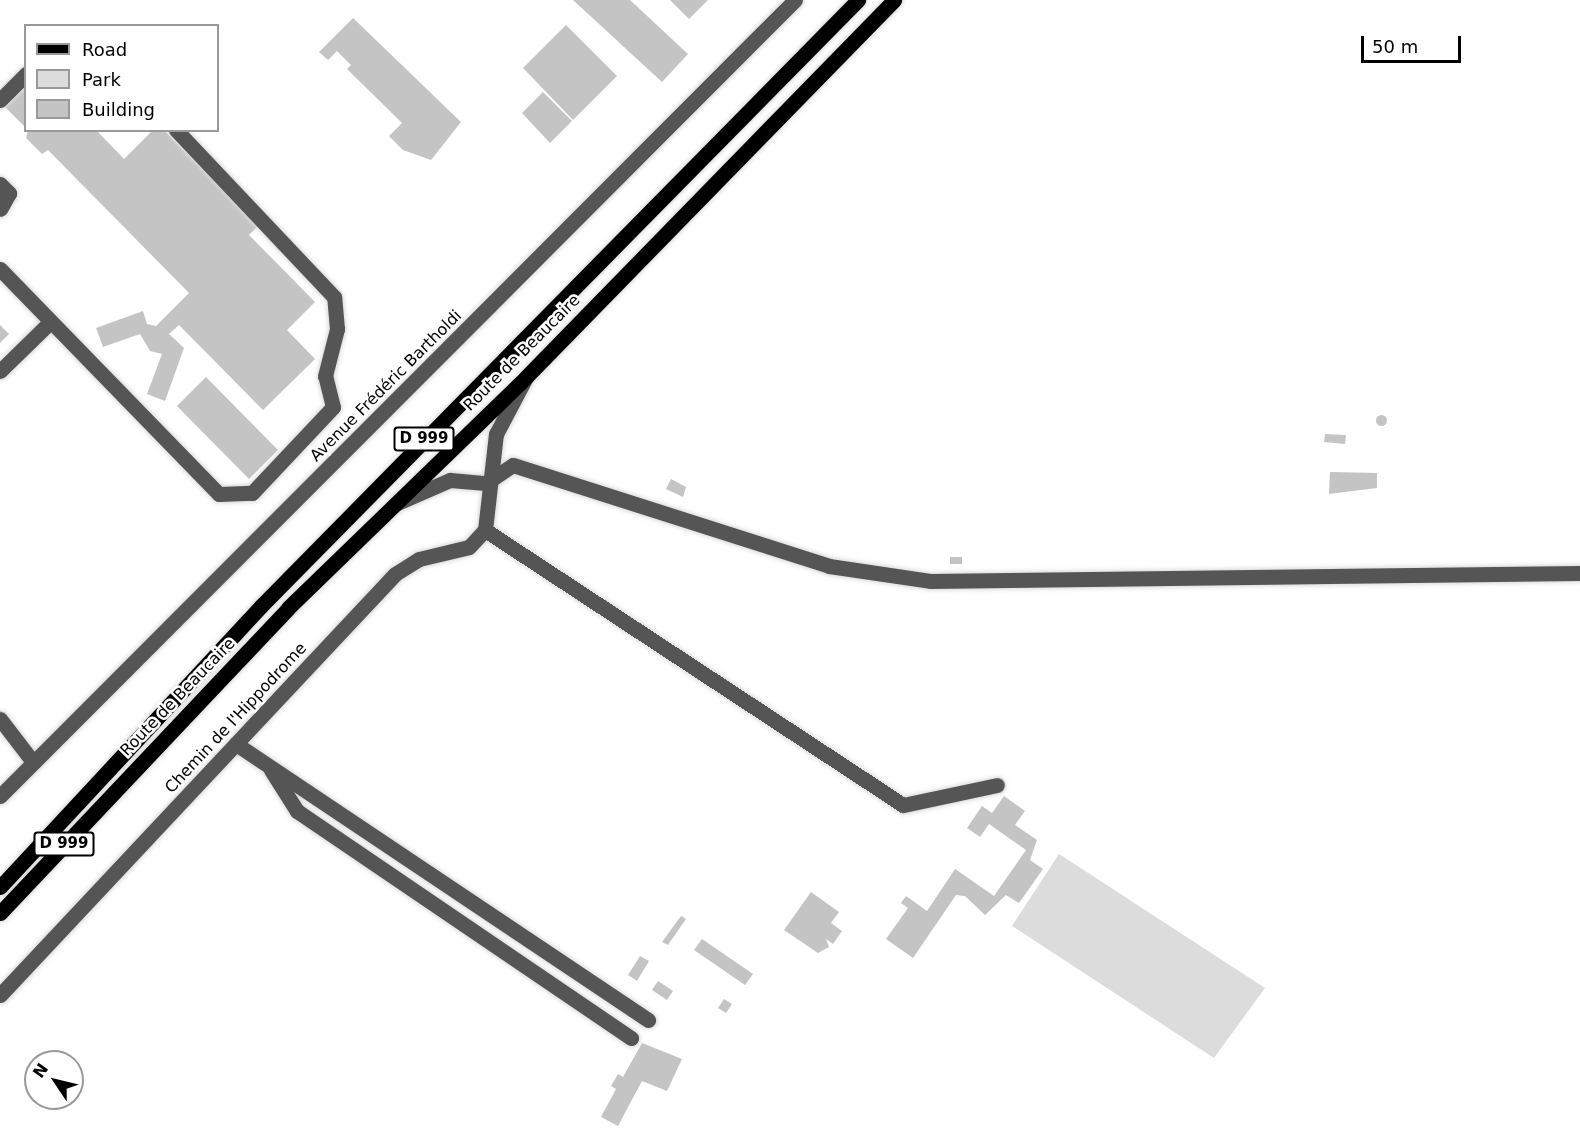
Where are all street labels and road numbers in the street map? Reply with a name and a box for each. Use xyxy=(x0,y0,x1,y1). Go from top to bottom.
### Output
street label: Route de Beaucaire xyxy=(460,291,584,415)
street label: Avenue Frédéric Bartholdi xyxy=(306,306,466,466)
road number: D 999 xyxy=(392,427,456,451)
street label: Route de Beaucaire xyxy=(117,634,239,760)
street label: Chemin de l'Hippodrome xyxy=(161,639,311,797)
road number: D 999 xyxy=(32,832,96,856)

